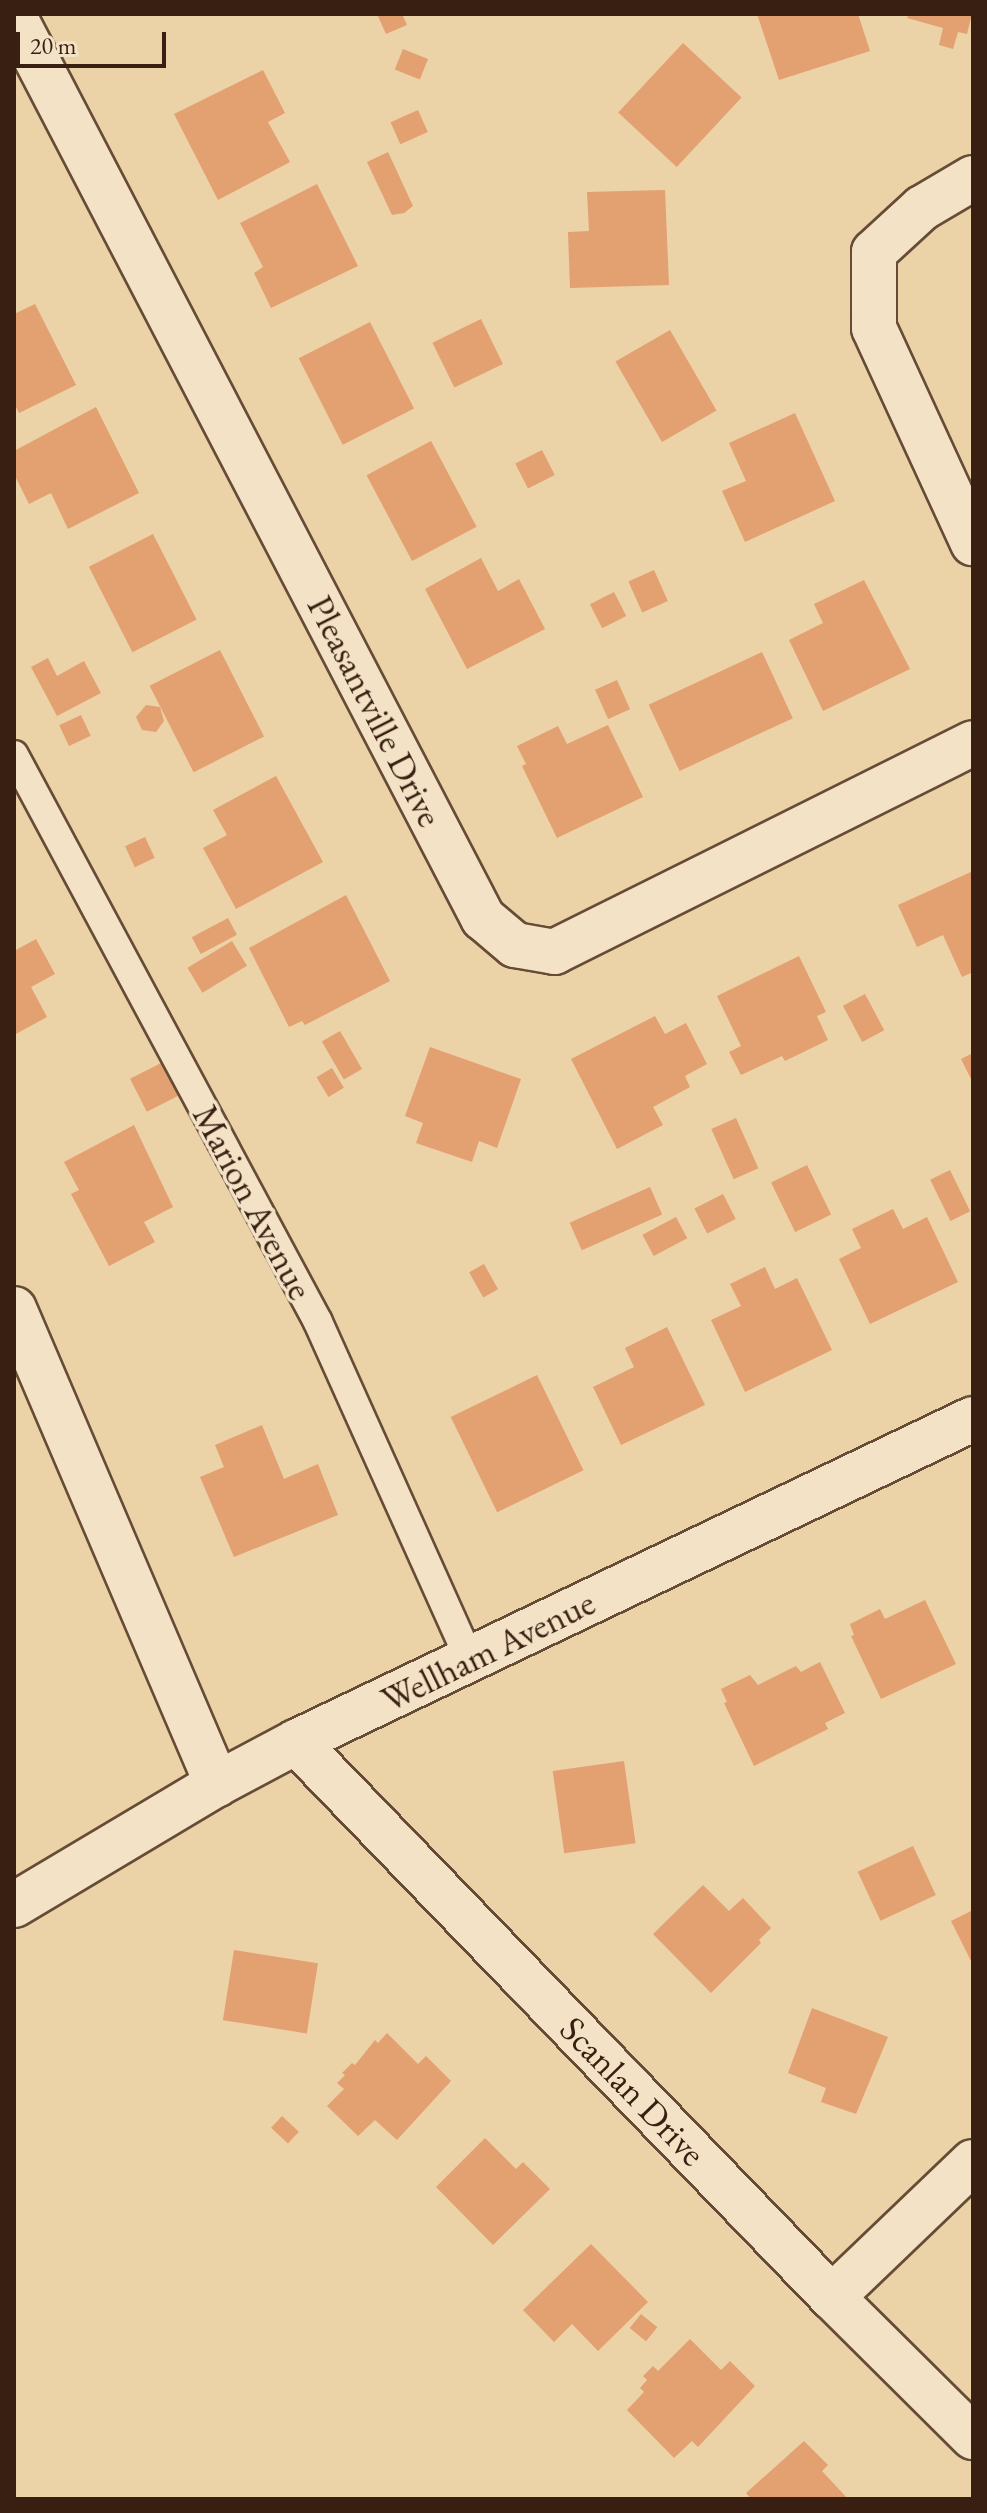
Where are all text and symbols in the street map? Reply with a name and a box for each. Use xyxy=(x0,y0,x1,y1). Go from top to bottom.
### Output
scale bar xyxy=(20,16,170,66)
text: 20 m xyxy=(30,30,77,61)
street label: Pleasantville Drive xyxy=(298,588,452,834)
street label: Marion Avenue xyxy=(184,1097,322,1307)
street label: Wellham Avenue xyxy=(374,1581,602,1721)
street label: Scanlan Drive xyxy=(551,2008,715,2174)

